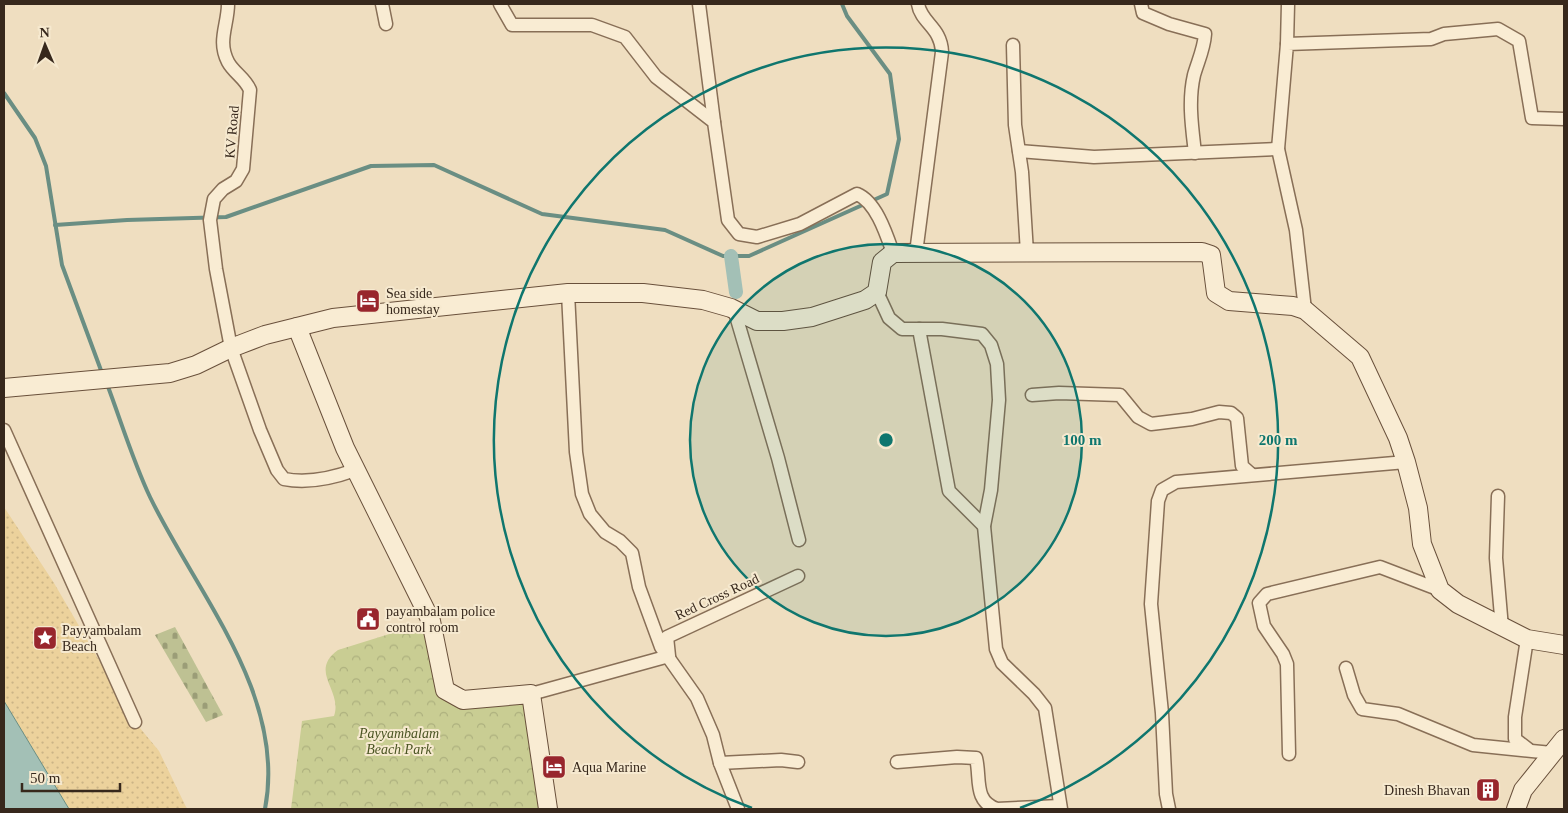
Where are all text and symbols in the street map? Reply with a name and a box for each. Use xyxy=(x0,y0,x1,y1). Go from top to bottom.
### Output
north arrow xyxy=(20,20,70,70)
text: N xyxy=(39,25,50,40)
street label: KV Road xyxy=(222,105,242,159)
place label: Sea side homestay xyxy=(386,286,440,317)
hotel icon: Sea side homestay xyxy=(355,288,381,314)
centre of rings xyxy=(877,431,895,449)
text: 100 m xyxy=(1063,432,1102,448)
text: 200 m xyxy=(1259,432,1298,448)
street label: Red Cross Road xyxy=(673,571,761,623)
place label: payambalam police control room xyxy=(386,604,495,635)
public building icon: payambalam police control room xyxy=(355,606,381,632)
place label: Payyambalam Beach xyxy=(62,623,141,654)
place icon: Payyambalam Beach xyxy=(32,625,58,651)
park label: Payyambalam Beach Park xyxy=(358,726,439,757)
hotel icon: Aqua Marine xyxy=(541,754,567,780)
scale bar xyxy=(22,760,120,792)
place label: Aqua Marine xyxy=(572,760,646,775)
text: 50 m xyxy=(30,770,61,786)
building icon: Dinesh Bhavan xyxy=(1475,777,1501,803)
place label: Dinesh Bhavan xyxy=(1384,783,1470,798)

